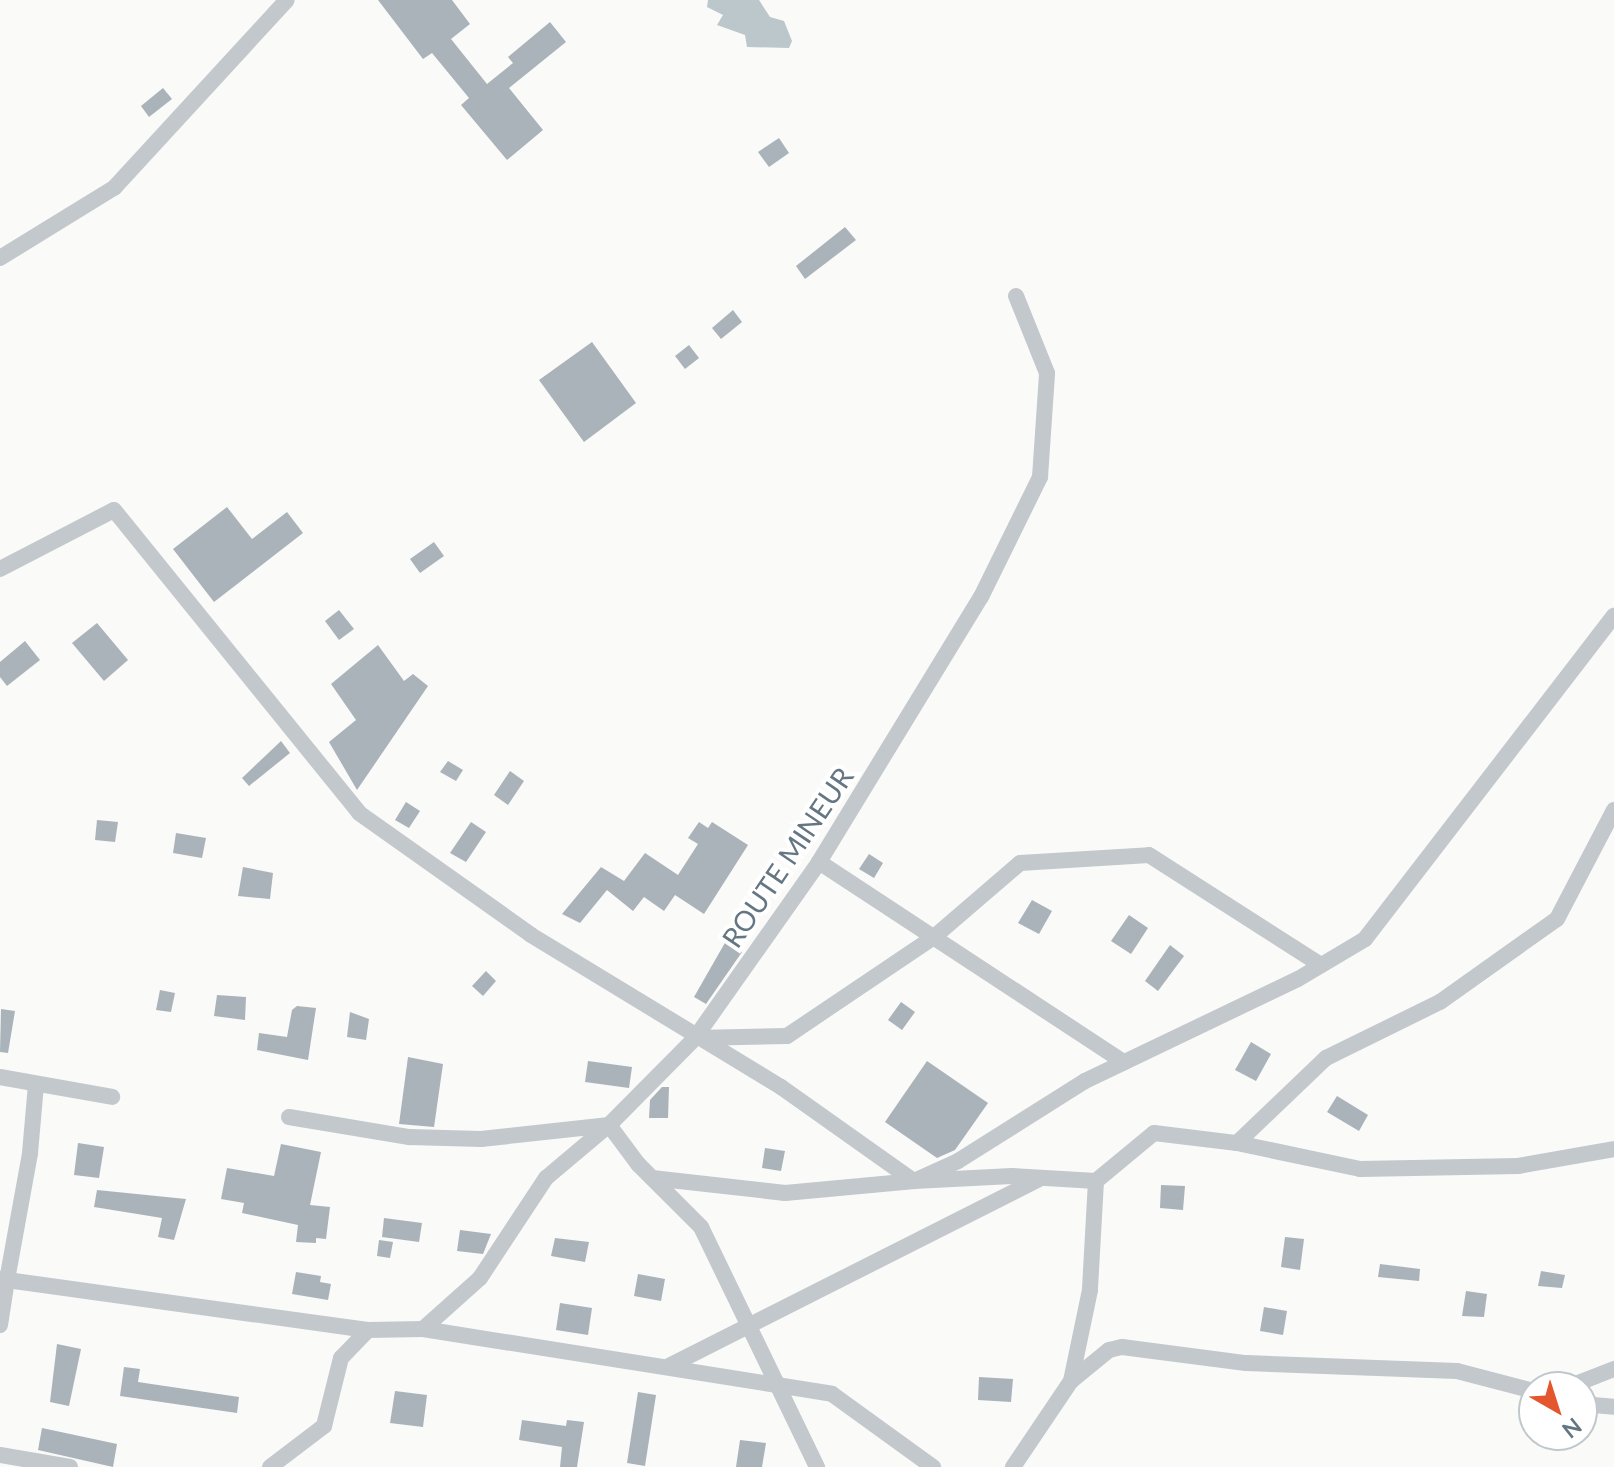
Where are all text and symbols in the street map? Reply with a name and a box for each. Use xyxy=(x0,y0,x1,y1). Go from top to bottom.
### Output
street label: ROUTE MINEUR xyxy=(714,761,860,953)
north arrow xyxy=(1518,1371,1598,1451)
text: N xyxy=(1557,1413,1587,1444)

